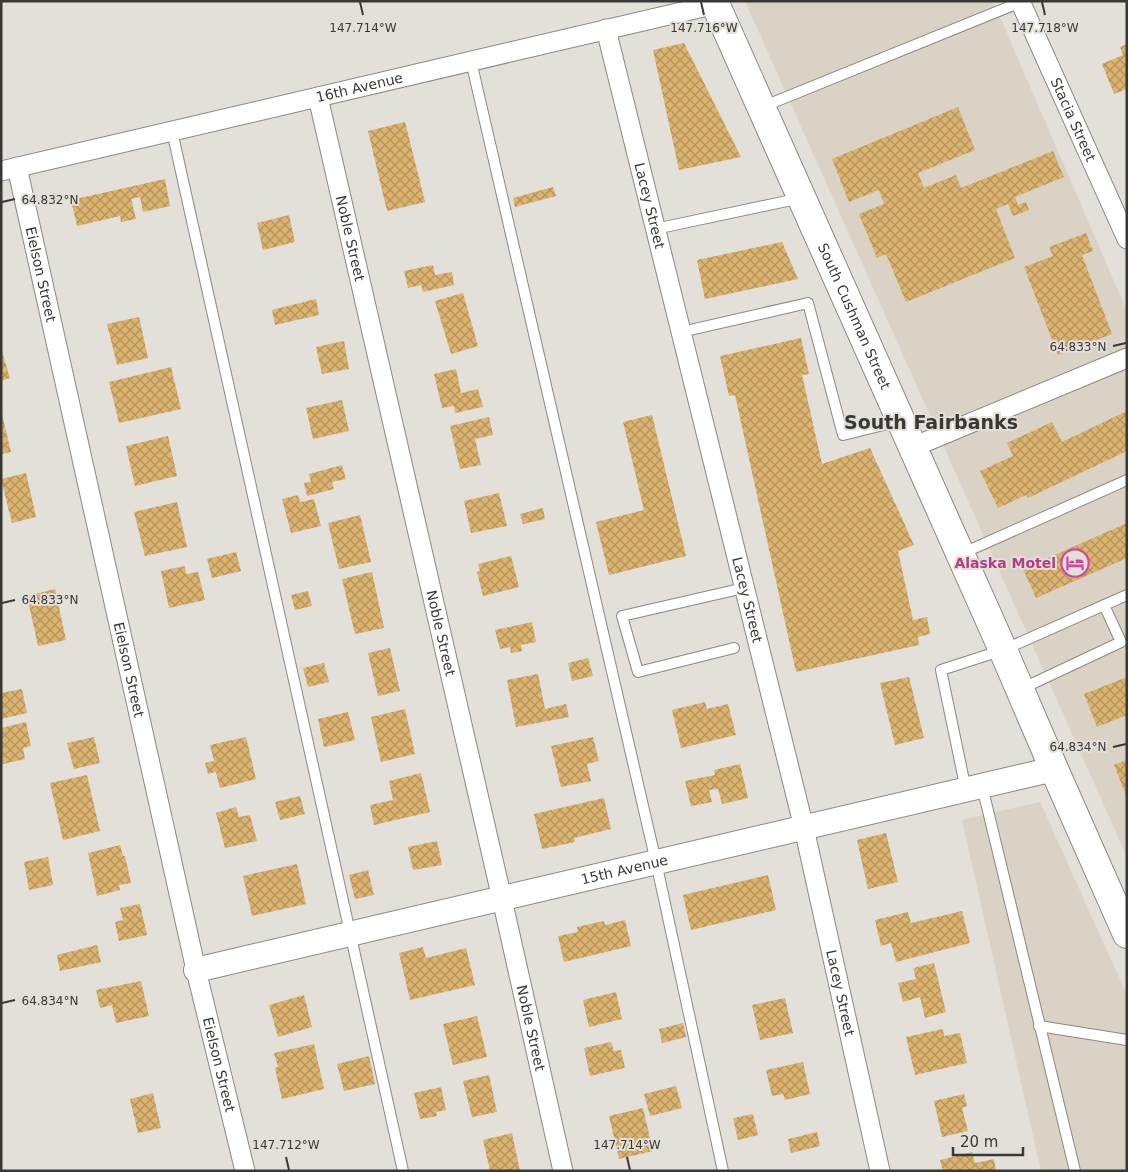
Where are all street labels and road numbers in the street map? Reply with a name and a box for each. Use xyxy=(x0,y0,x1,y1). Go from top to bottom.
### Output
street label: 16th Avenue xyxy=(314,69,404,105)
street label: Stacia Street xyxy=(1048,75,1099,164)
street label: Lacey Street xyxy=(631,161,668,251)
street label: Noble Street xyxy=(333,194,368,283)
street label: Eielson Street xyxy=(23,225,59,324)
street label: South Cushman Street xyxy=(815,241,894,392)
street label: Lacey Street xyxy=(729,555,766,645)
street label: Noble Street xyxy=(423,589,459,678)
street label: Eielson Street xyxy=(111,621,148,719)
street label: 15th Avenue xyxy=(579,852,669,888)
street label: Lacey Street xyxy=(823,948,858,1038)
street label: Noble Street xyxy=(514,984,548,1073)
street label: Eielson Street xyxy=(200,1015,238,1114)

